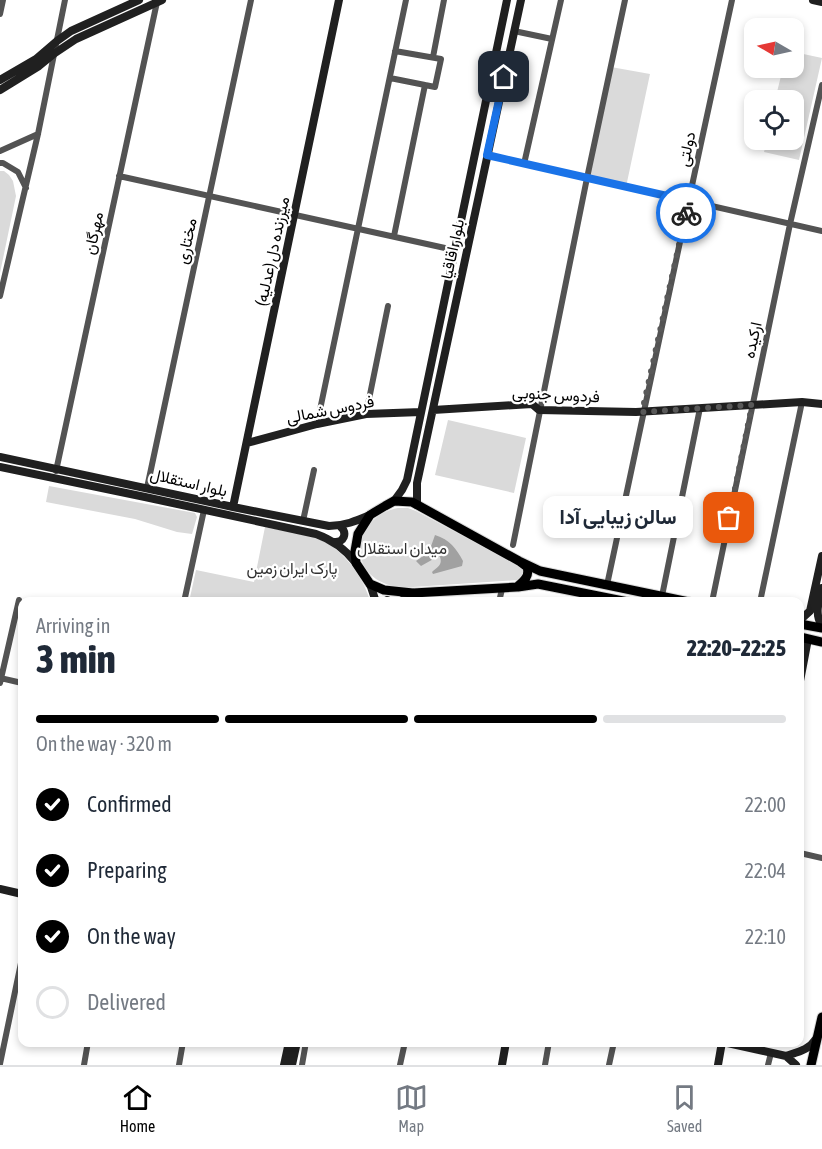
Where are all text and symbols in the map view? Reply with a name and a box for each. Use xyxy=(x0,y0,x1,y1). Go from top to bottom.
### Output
north arrow xyxy=(744,18,804,78)
map controls xyxy=(744,18,804,150)
pin xyxy=(478,51,529,102)
icon: home xyxy=(487,60,520,93)
button: locate xyxy=(744,90,804,150)
street label: دولتی xyxy=(674,130,700,169)
courier xyxy=(656,183,716,243)
street label: میرزنده دل (عدلیه) xyxy=(252,195,294,308)
icon: bike xyxy=(670,197,703,230)
street label: مهرگان xyxy=(80,210,108,256)
street label: مختاری xyxy=(172,216,202,266)
street label: بلوار اقاقیا xyxy=(437,217,469,281)
street label: ارکیده xyxy=(739,320,767,360)
street label: فردوس جنوبی xyxy=(512,383,600,407)
street label: فردوس شمالی xyxy=(285,392,376,428)
street label: بلوار استقلال xyxy=(148,464,229,502)
pin xyxy=(703,492,754,543)
callout: سالن زیبایی آدا xyxy=(543,497,693,539)
icon: bag xyxy=(712,501,745,534)
text: سالن زیبایی آدا xyxy=(559,505,677,528)
park label: میدان استقلال xyxy=(357,539,447,558)
park label: پارک ایران زمین xyxy=(246,559,338,580)
text: Arriving in xyxy=(36,614,110,637)
text: 22:20–22:25 xyxy=(687,635,786,661)
text: 3 min xyxy=(36,637,116,681)
text: On the way · 320 m xyxy=(36,732,172,755)
icon: check xyxy=(36,788,69,821)
text: Confirmed xyxy=(87,791,172,817)
text: 22:00 xyxy=(744,793,786,816)
icon: check xyxy=(36,854,69,887)
text: Preparing xyxy=(87,857,167,883)
text: 22:04 xyxy=(744,859,786,882)
icon: check xyxy=(36,920,69,953)
text: On the way xyxy=(87,923,176,949)
text: 22:10 xyxy=(745,925,786,948)
text: Delivered xyxy=(87,989,166,1015)
tab: Home xyxy=(120,1081,155,1135)
tab: Map xyxy=(395,1081,428,1135)
tab: Saved xyxy=(667,1081,702,1135)

